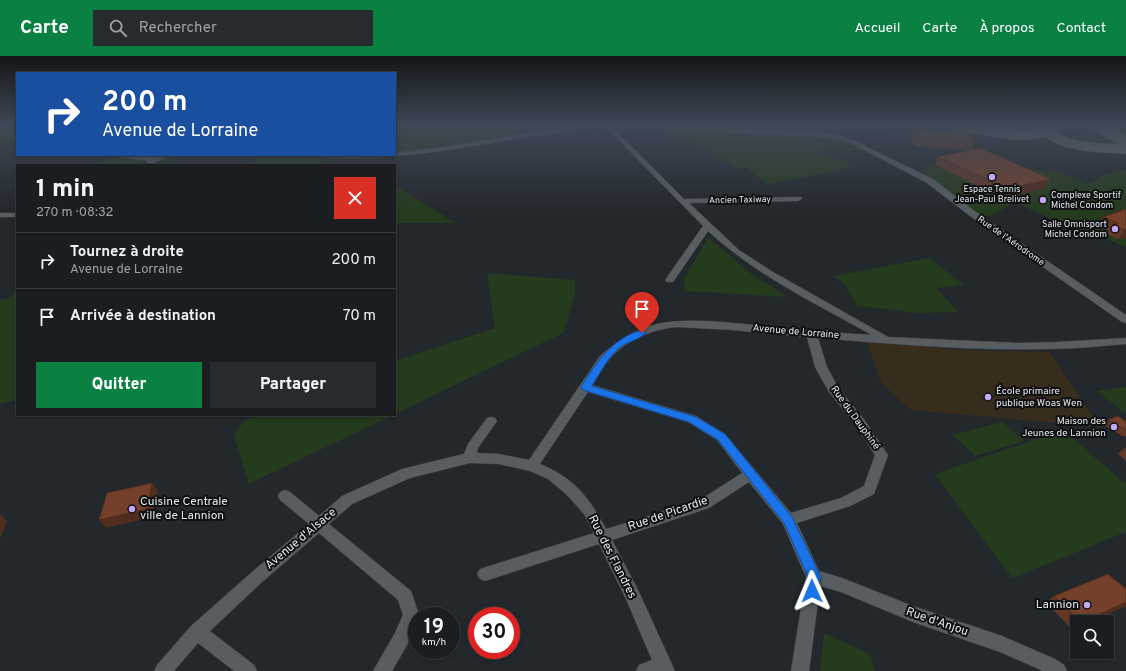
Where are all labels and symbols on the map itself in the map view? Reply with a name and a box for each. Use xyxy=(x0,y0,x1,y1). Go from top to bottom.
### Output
marker: Espace Tennis Jean-Paul Brelivet xyxy=(987,172,997,182)
place label: Espace Tennis Jean-Paul Brelivet xyxy=(955,184,1029,205)
place label: Complexe Sportif Michel Condom xyxy=(1051,190,1121,211)
street label: Ancien Taxiway xyxy=(709,194,771,206)
marker: Complexe Sportif Michel Condom xyxy=(1038,195,1048,205)
street label: Rue de l'Aérodrome xyxy=(975,214,1047,268)
place label: Salle Omnisport Michel Condom xyxy=(1042,219,1107,240)
marker: Salle Omnisport Michel Condom xyxy=(1110,224,1120,234)
pin xyxy=(625,292,659,333)
street label: Avenue de Lorraine xyxy=(752,322,840,342)
street label: Rue du Dauphiné xyxy=(827,383,883,453)
place label: École primaire publique Woas Wen xyxy=(996,385,1082,410)
marker: École primaire publique Woas Wen xyxy=(983,392,993,402)
place label: Maison des Jeunes de Lannion xyxy=(1022,415,1106,440)
marker: Maison des Jeunes de Lannion xyxy=(1109,422,1119,432)
street label: Rue de Picardie xyxy=(626,493,710,535)
place label: Cuisine Centrale ville de Lannion xyxy=(140,494,228,524)
marker: Cuisine Centrale ville de Lannion xyxy=(127,504,137,514)
street label: Avenue d'Alsace xyxy=(262,505,340,573)
street label: Rue des Flandres xyxy=(584,513,640,601)
position arrow xyxy=(791,570,833,612)
place label: Lannion xyxy=(1036,597,1079,613)
marker: Lannion xyxy=(1082,600,1092,610)
street label: Rue d'Anjou xyxy=(904,604,970,640)
speed limit sign: 30 xyxy=(468,607,520,659)

